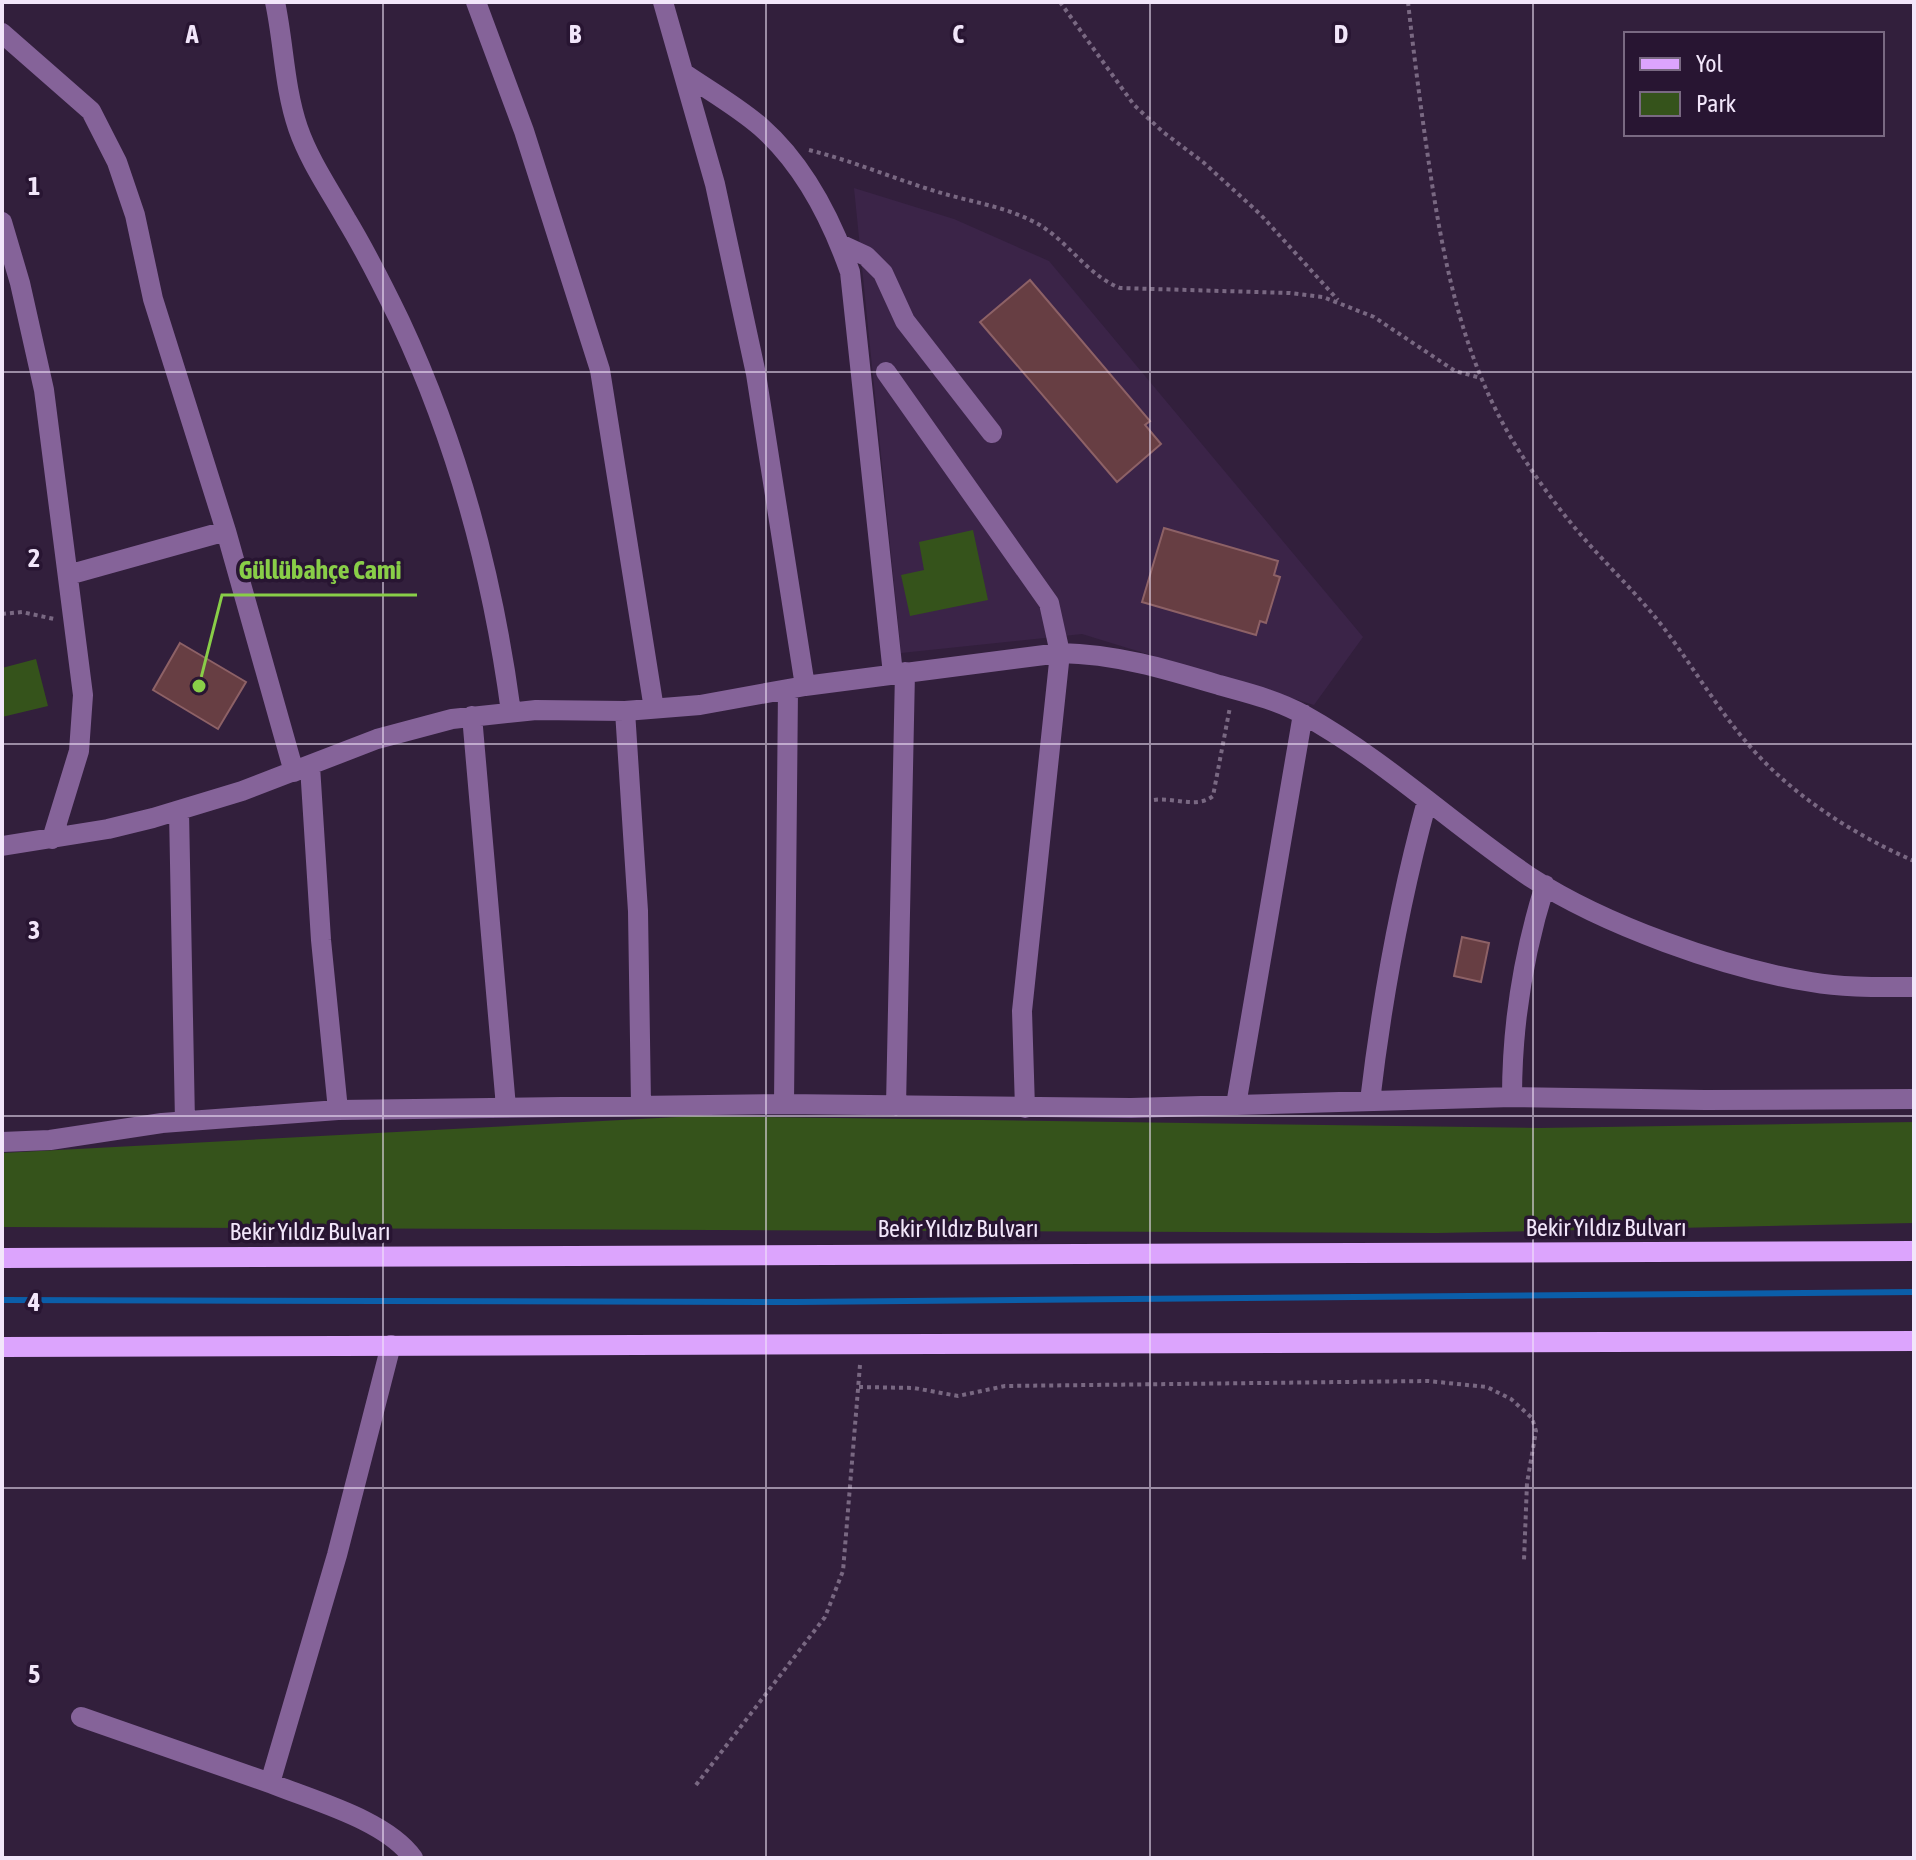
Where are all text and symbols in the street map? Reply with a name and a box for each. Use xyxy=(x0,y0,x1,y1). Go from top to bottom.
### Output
text: A xyxy=(185,19,199,49)
text: B xyxy=(569,19,582,49)
text: C xyxy=(952,19,964,49)
text: D xyxy=(1334,19,1348,49)
legend xyxy=(1624,32,1884,136)
text: Yol xyxy=(1696,50,1724,77)
text: Park xyxy=(1696,90,1737,117)
text: 1 xyxy=(28,171,40,201)
text: 2 xyxy=(28,543,40,573)
callout: Güllübahçe Cami xyxy=(222,545,417,595)
text: Güllübahçe Cami xyxy=(238,555,402,585)
text: 3 xyxy=(28,915,40,945)
street label: Bekir Yıldız Bulvarı xyxy=(1526,1214,1686,1241)
street label: Bekir Yıldız Bulvarı xyxy=(878,1215,1038,1242)
street label: Bekir Yıldız Bulvarı xyxy=(230,1218,390,1245)
text: 4 xyxy=(27,1287,40,1317)
text: 5 xyxy=(28,1659,40,1689)

